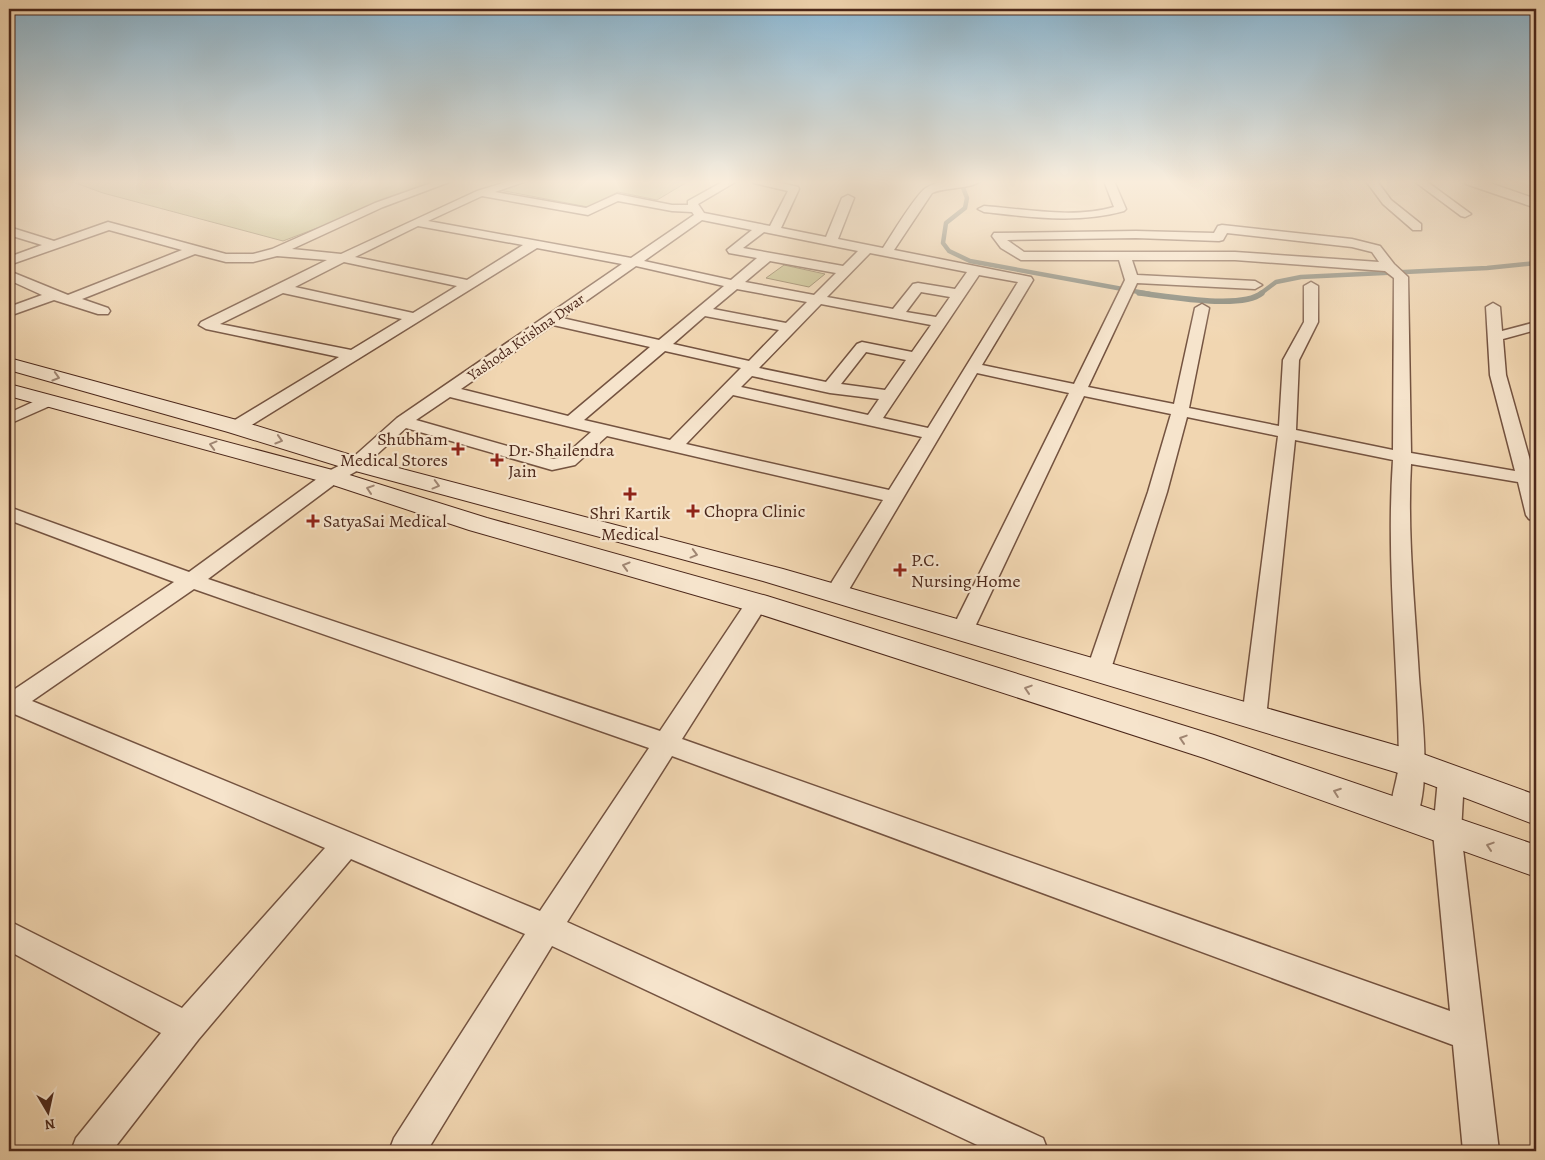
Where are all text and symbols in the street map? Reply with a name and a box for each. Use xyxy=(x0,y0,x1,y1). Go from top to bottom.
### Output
street label: Yashoda Krishna Dwar xyxy=(462,289,589,386)
one-way arrow xyxy=(51,371,60,382)
place label: Shubham Medical Stores xyxy=(340,427,448,472)
one-way arrow xyxy=(275,435,283,445)
place label: Dr. Shailendra Jain xyxy=(508,438,615,483)
one-way arrow xyxy=(210,441,218,451)
marker: Shubham Medical Stores xyxy=(452,443,464,455)
marker: Dr. Shailendra Jain xyxy=(490,453,504,467)
one-way arrow xyxy=(431,479,440,490)
one-way arrow xyxy=(366,485,374,495)
marker: Shri Kartik Medical xyxy=(624,488,636,500)
place label: Chopra Clinic xyxy=(704,499,805,523)
place label: Shri Kartik Medical xyxy=(590,501,670,546)
marker: Chopra Clinic xyxy=(686,504,700,518)
place label: SatyaSai Medical xyxy=(323,509,447,533)
marker: SatyaSai Medical xyxy=(307,515,319,527)
one-way arrow xyxy=(690,548,699,559)
place label: P.C. Nursing Home xyxy=(911,548,1021,593)
one-way arrow xyxy=(622,561,630,571)
marker: P.C. Nursing Home xyxy=(893,563,907,577)
one-way arrow xyxy=(1025,685,1033,695)
one-way arrow xyxy=(1180,734,1188,744)
one-way arrow xyxy=(1333,788,1341,798)
one-way arrow xyxy=(1486,842,1495,852)
north arrow xyxy=(22,1088,72,1138)
text: N xyxy=(43,1114,56,1135)

